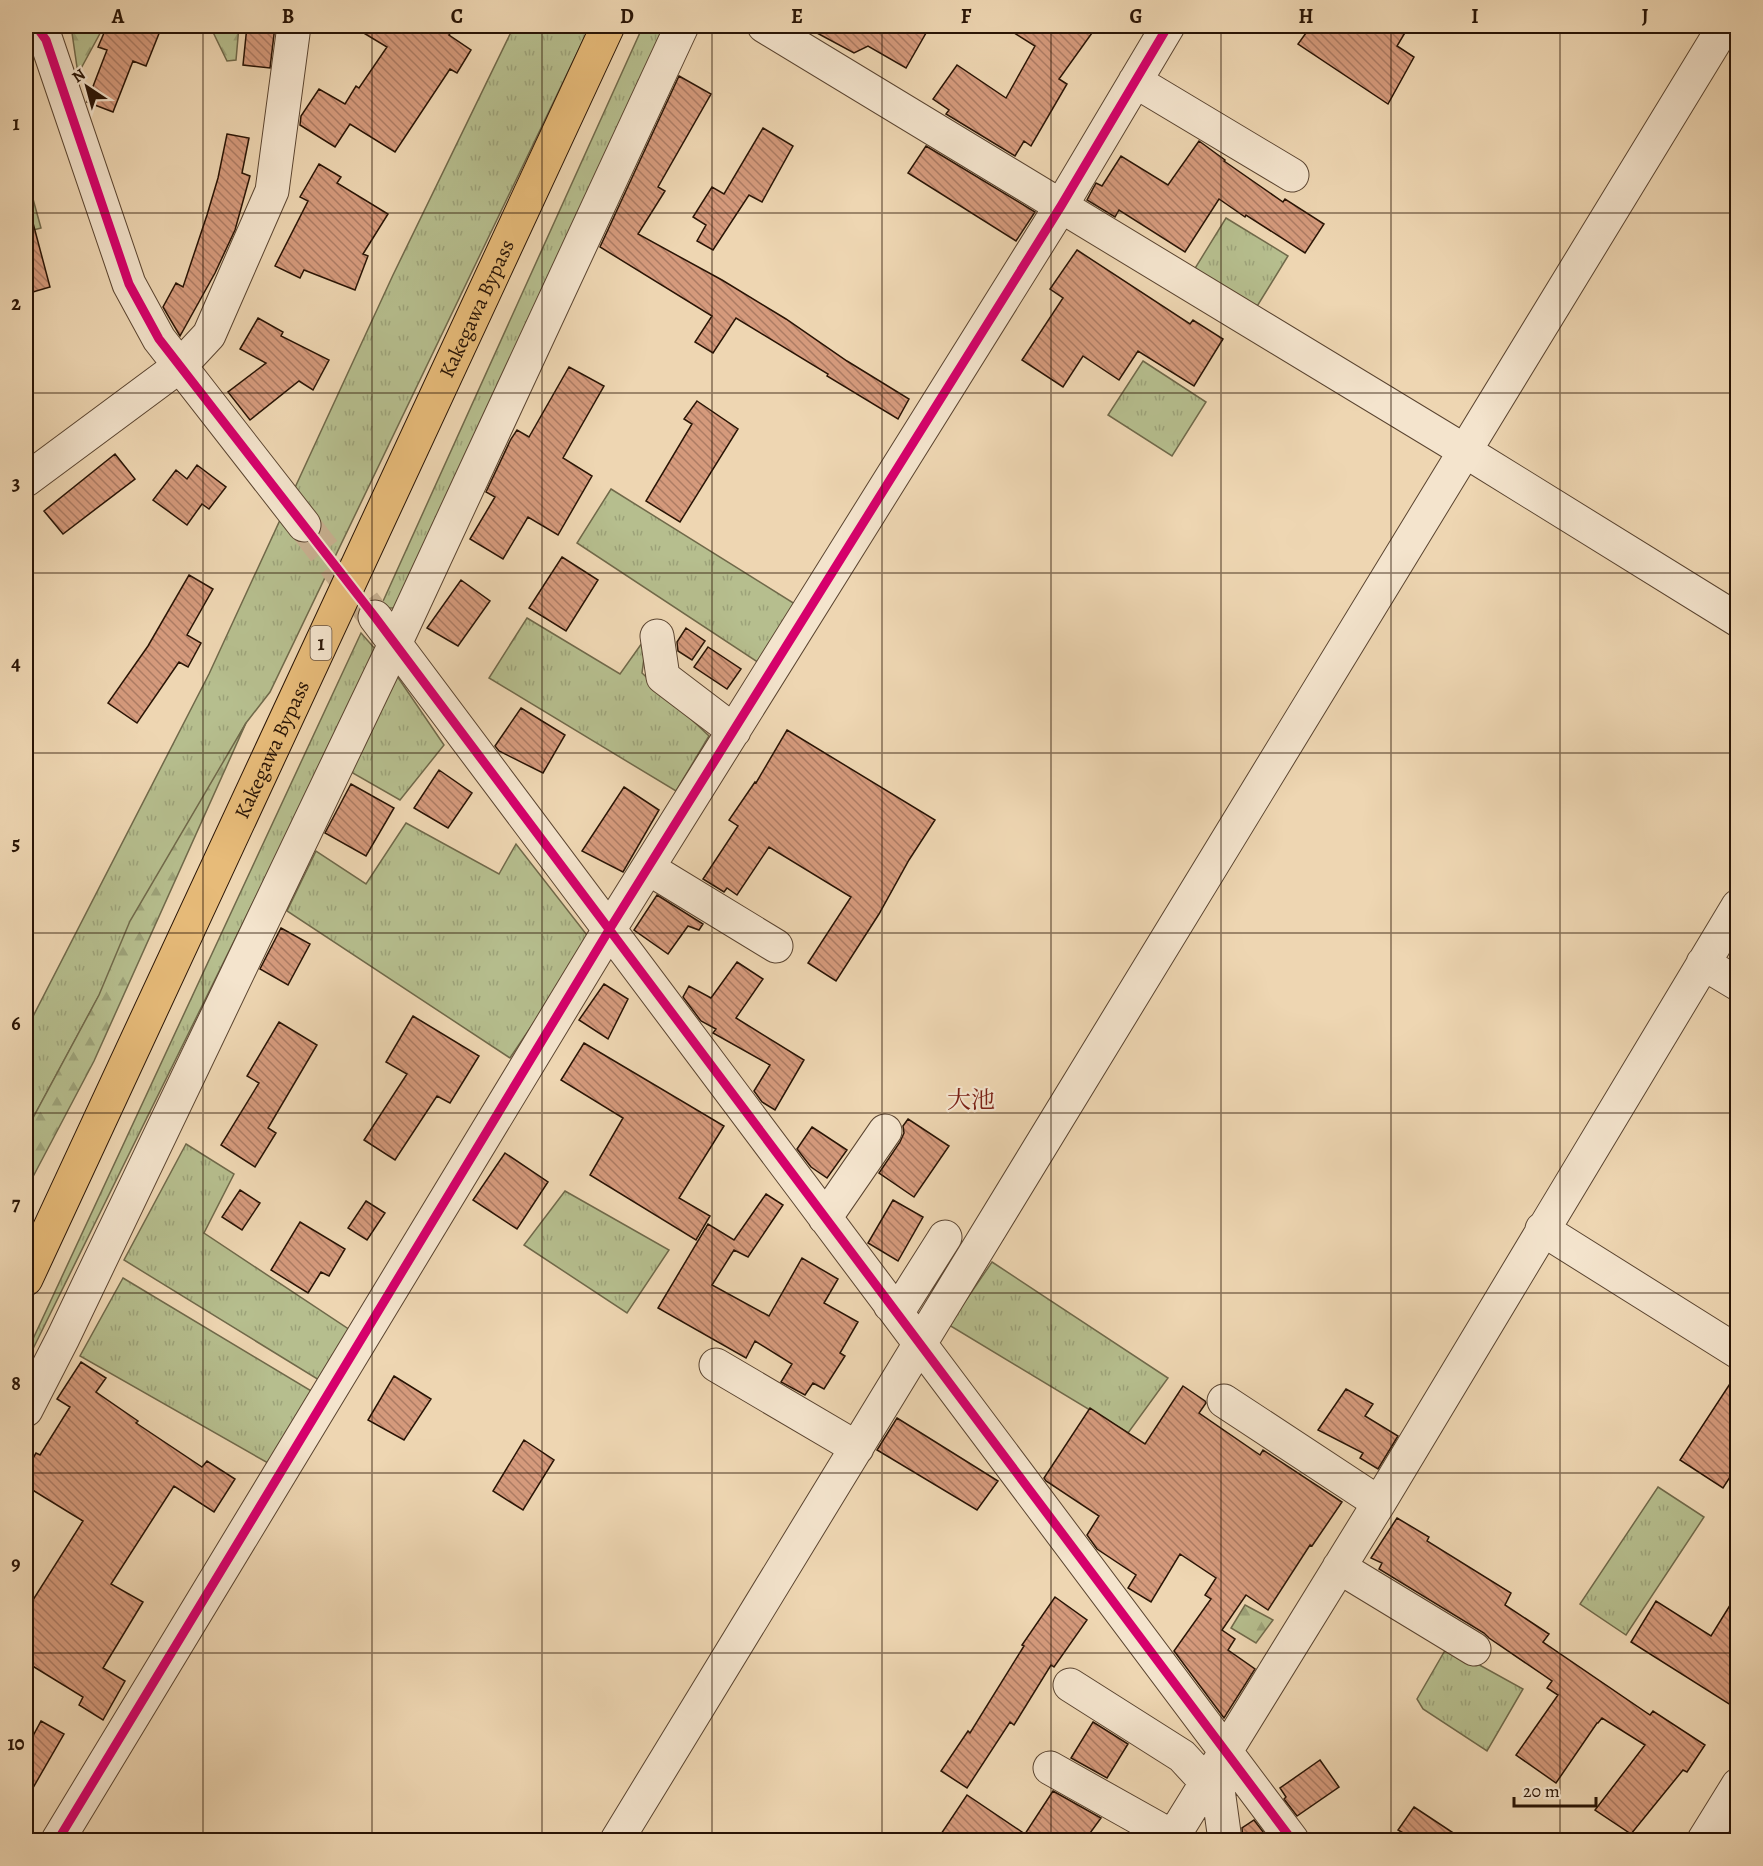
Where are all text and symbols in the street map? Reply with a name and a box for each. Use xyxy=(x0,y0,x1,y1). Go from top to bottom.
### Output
text: A xyxy=(111,3,125,30)
text: B xyxy=(282,3,294,30)
text: C xyxy=(451,3,463,30)
text: D xyxy=(620,3,634,30)
text: E xyxy=(791,3,803,30)
text: F xyxy=(961,3,972,30)
text: G xyxy=(1129,3,1143,30)
text: H xyxy=(1299,3,1314,30)
text: I xyxy=(1471,3,1479,30)
text: J xyxy=(1642,3,1649,30)
north arrow xyxy=(57,57,117,117)
text: N xyxy=(68,63,90,88)
text: 1 xyxy=(12,110,20,137)
street label: Kakegawa Bypass xyxy=(433,235,521,382)
text: 2 xyxy=(11,290,21,317)
text: 3 xyxy=(12,470,20,497)
road number: 1 xyxy=(310,626,332,660)
text: 4 xyxy=(11,650,21,677)
street label: Kakegawa Bypass xyxy=(228,676,316,823)
text: 5 xyxy=(12,830,20,857)
text: 6 xyxy=(11,1010,21,1037)
district label: 大池 xyxy=(947,1084,995,1116)
text: 7 xyxy=(12,1190,21,1217)
text: 8 xyxy=(11,1370,21,1397)
text: 9 xyxy=(11,1550,21,1577)
text: 10 xyxy=(7,1730,25,1757)
scale bar xyxy=(1514,1770,1596,1808)
text: 20 m xyxy=(1523,1779,1560,1803)

